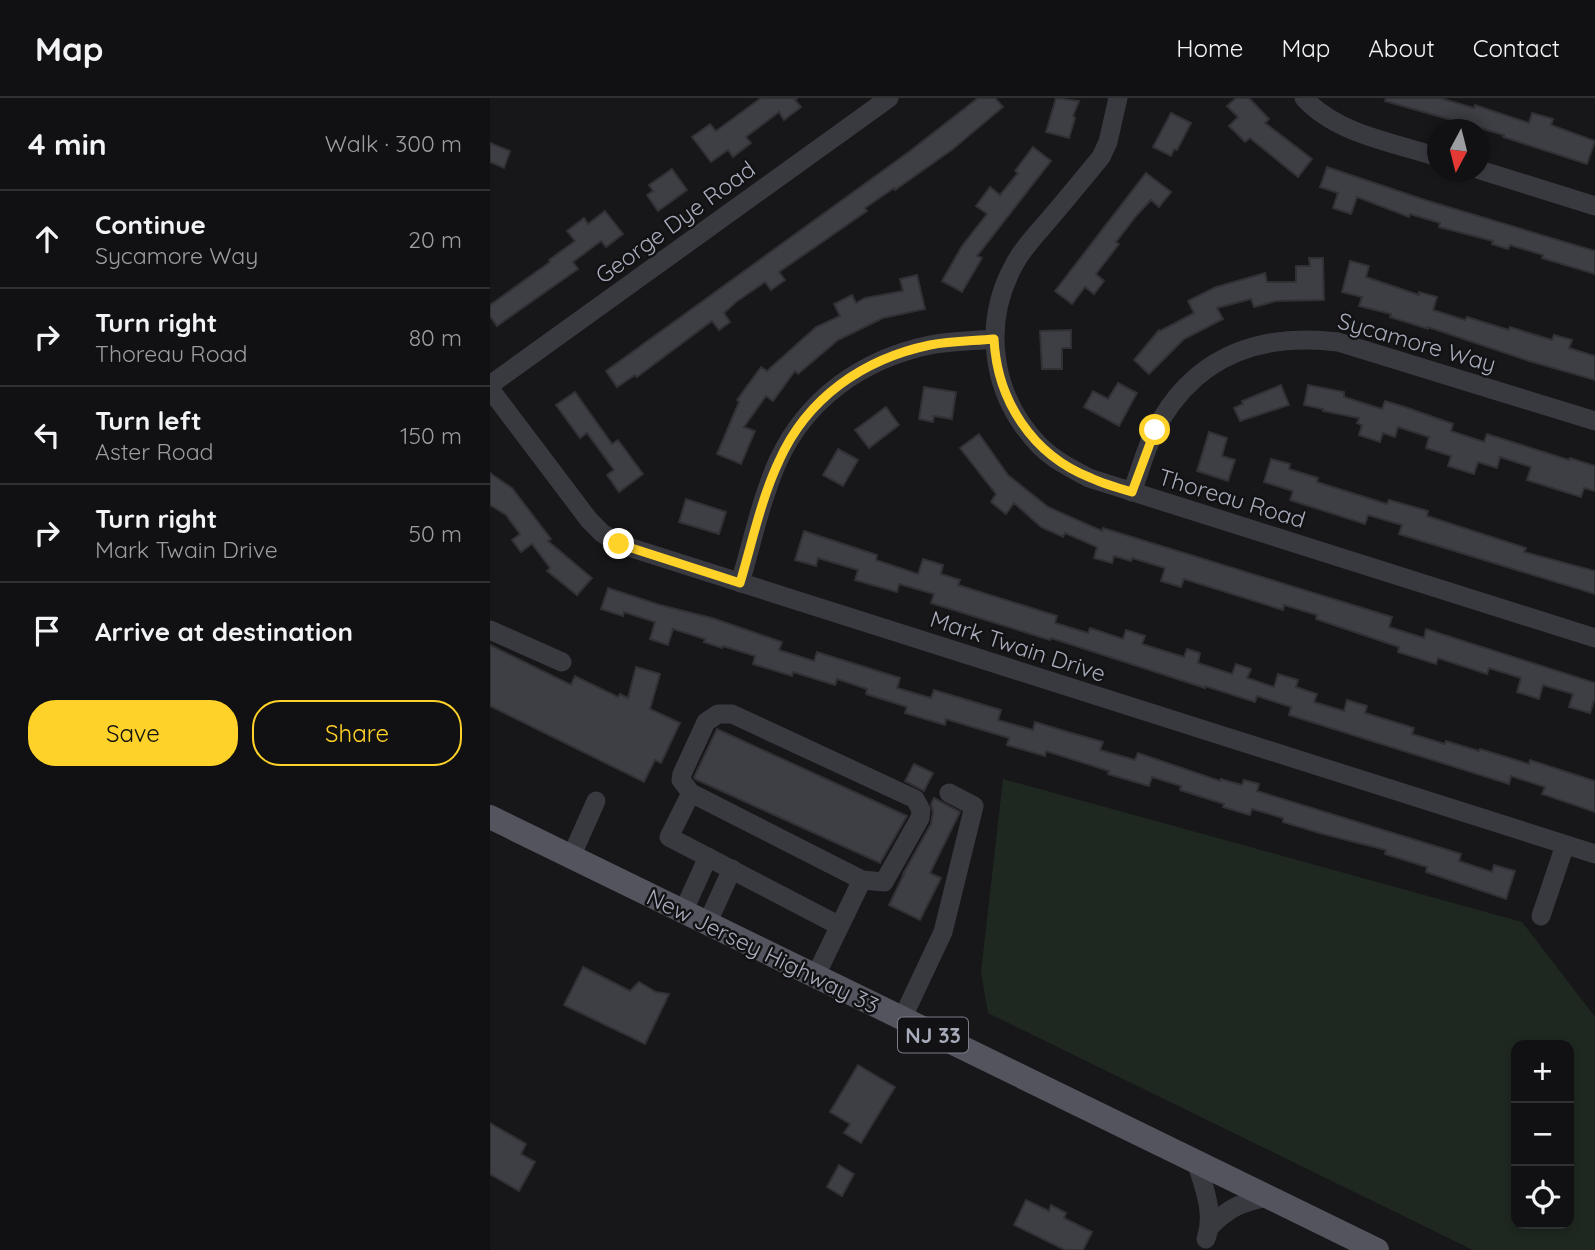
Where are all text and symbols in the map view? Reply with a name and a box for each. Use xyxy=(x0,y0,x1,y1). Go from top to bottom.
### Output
text: Map xyxy=(35,28,103,69)
text: Home xyxy=(1176,33,1243,63)
text: Map xyxy=(1281,33,1330,63)
text: About xyxy=(1368,33,1435,63)
text: Contact xyxy=(1473,33,1560,63)
north arrow xyxy=(1427,119,1490,182)
text: 4 min xyxy=(28,125,107,163)
text: Walk · 300 m xyxy=(325,129,462,158)
street label: George Dye Road xyxy=(589,154,761,290)
text: Continue xyxy=(95,208,206,241)
icon: ahead xyxy=(28,220,66,258)
text: 20 m xyxy=(408,225,462,254)
text: Sycamore Way xyxy=(95,241,258,270)
text: Turn right xyxy=(95,306,217,339)
street label: Sycamore Way xyxy=(1335,306,1499,378)
icon: right xyxy=(28,318,66,356)
text: 80 m xyxy=(409,323,462,352)
text: Thoreau Road xyxy=(95,339,247,368)
text: Turn left xyxy=(95,404,202,437)
route start xyxy=(1139,414,1170,445)
icon: left xyxy=(28,416,66,454)
text: 150 m xyxy=(400,421,462,450)
text: Aster Road xyxy=(95,437,214,466)
street label: Thoreau Road xyxy=(1155,462,1309,534)
text: Turn right xyxy=(95,502,217,535)
icon: right xyxy=(28,514,66,552)
text: 50 m xyxy=(409,519,462,548)
route end xyxy=(603,528,634,559)
text: Mark Twain Drive xyxy=(95,535,278,564)
street label: Mark Twain Drive xyxy=(927,604,1109,688)
icon: arrive xyxy=(28,612,66,650)
text: Arrive at destination xyxy=(95,615,353,648)
button: Save xyxy=(28,700,238,766)
button: Share xyxy=(252,700,462,766)
street label: New Jersey Highway 33 xyxy=(642,882,884,1020)
road number: NJ 33 xyxy=(898,1018,968,1052)
map controls xyxy=(1511,1040,1574,1229)
button: + xyxy=(1511,1040,1574,1103)
button: − xyxy=(1511,1103,1574,1166)
button: locate xyxy=(1511,1166,1574,1229)

